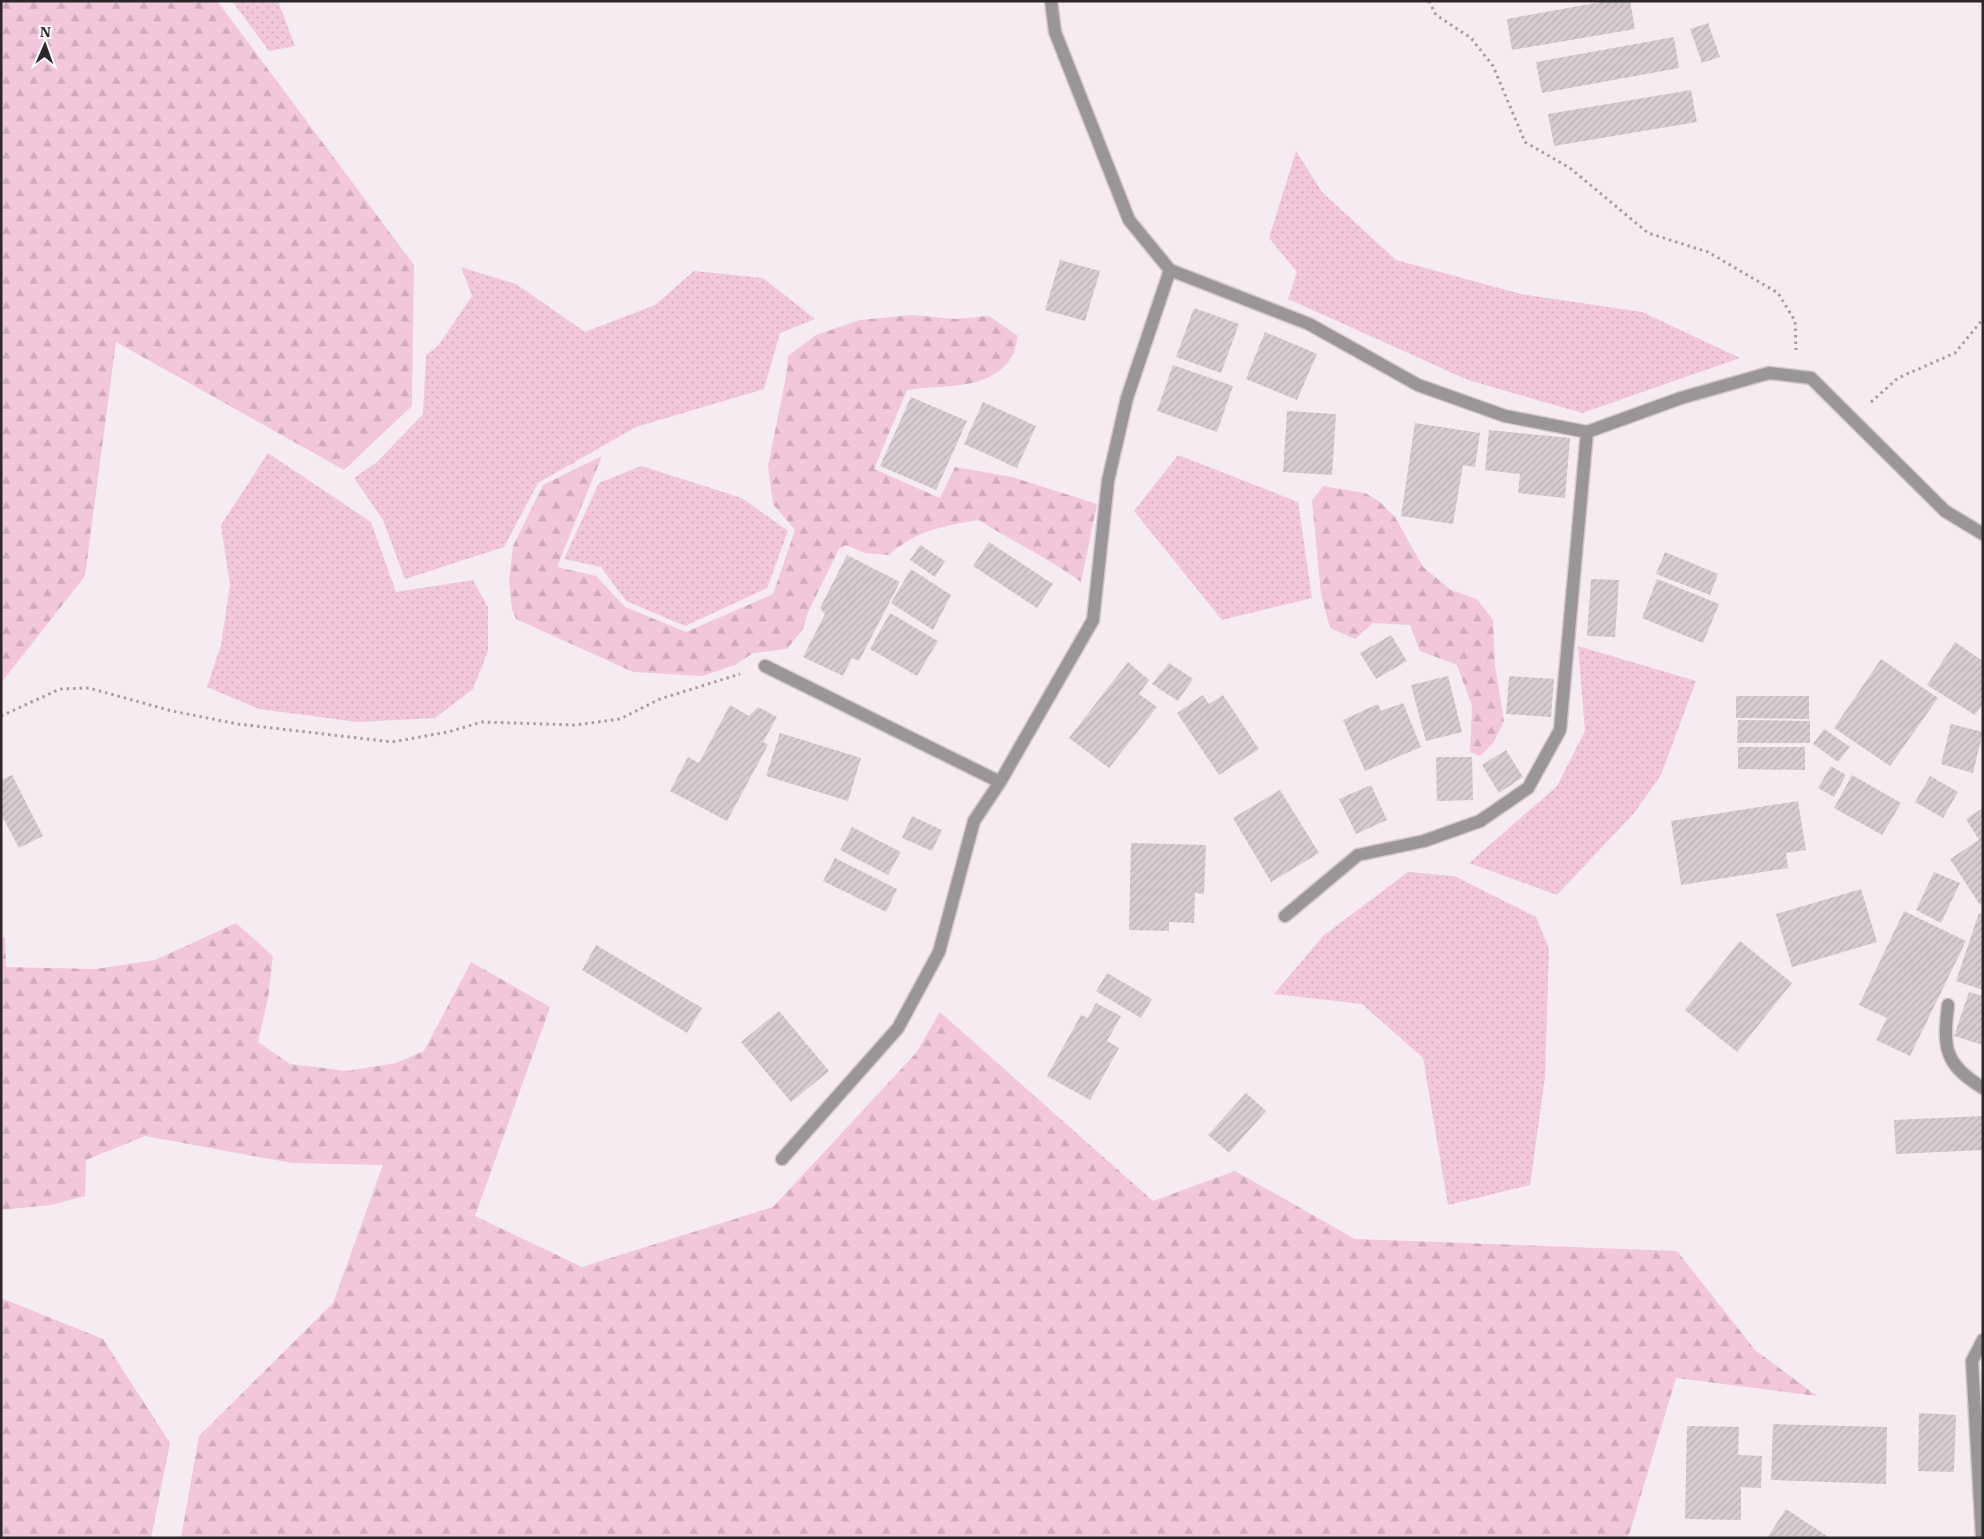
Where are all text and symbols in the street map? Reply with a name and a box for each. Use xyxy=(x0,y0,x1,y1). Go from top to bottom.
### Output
north arrow xyxy=(20,20,70,70)
text: N xyxy=(40,23,51,41)

